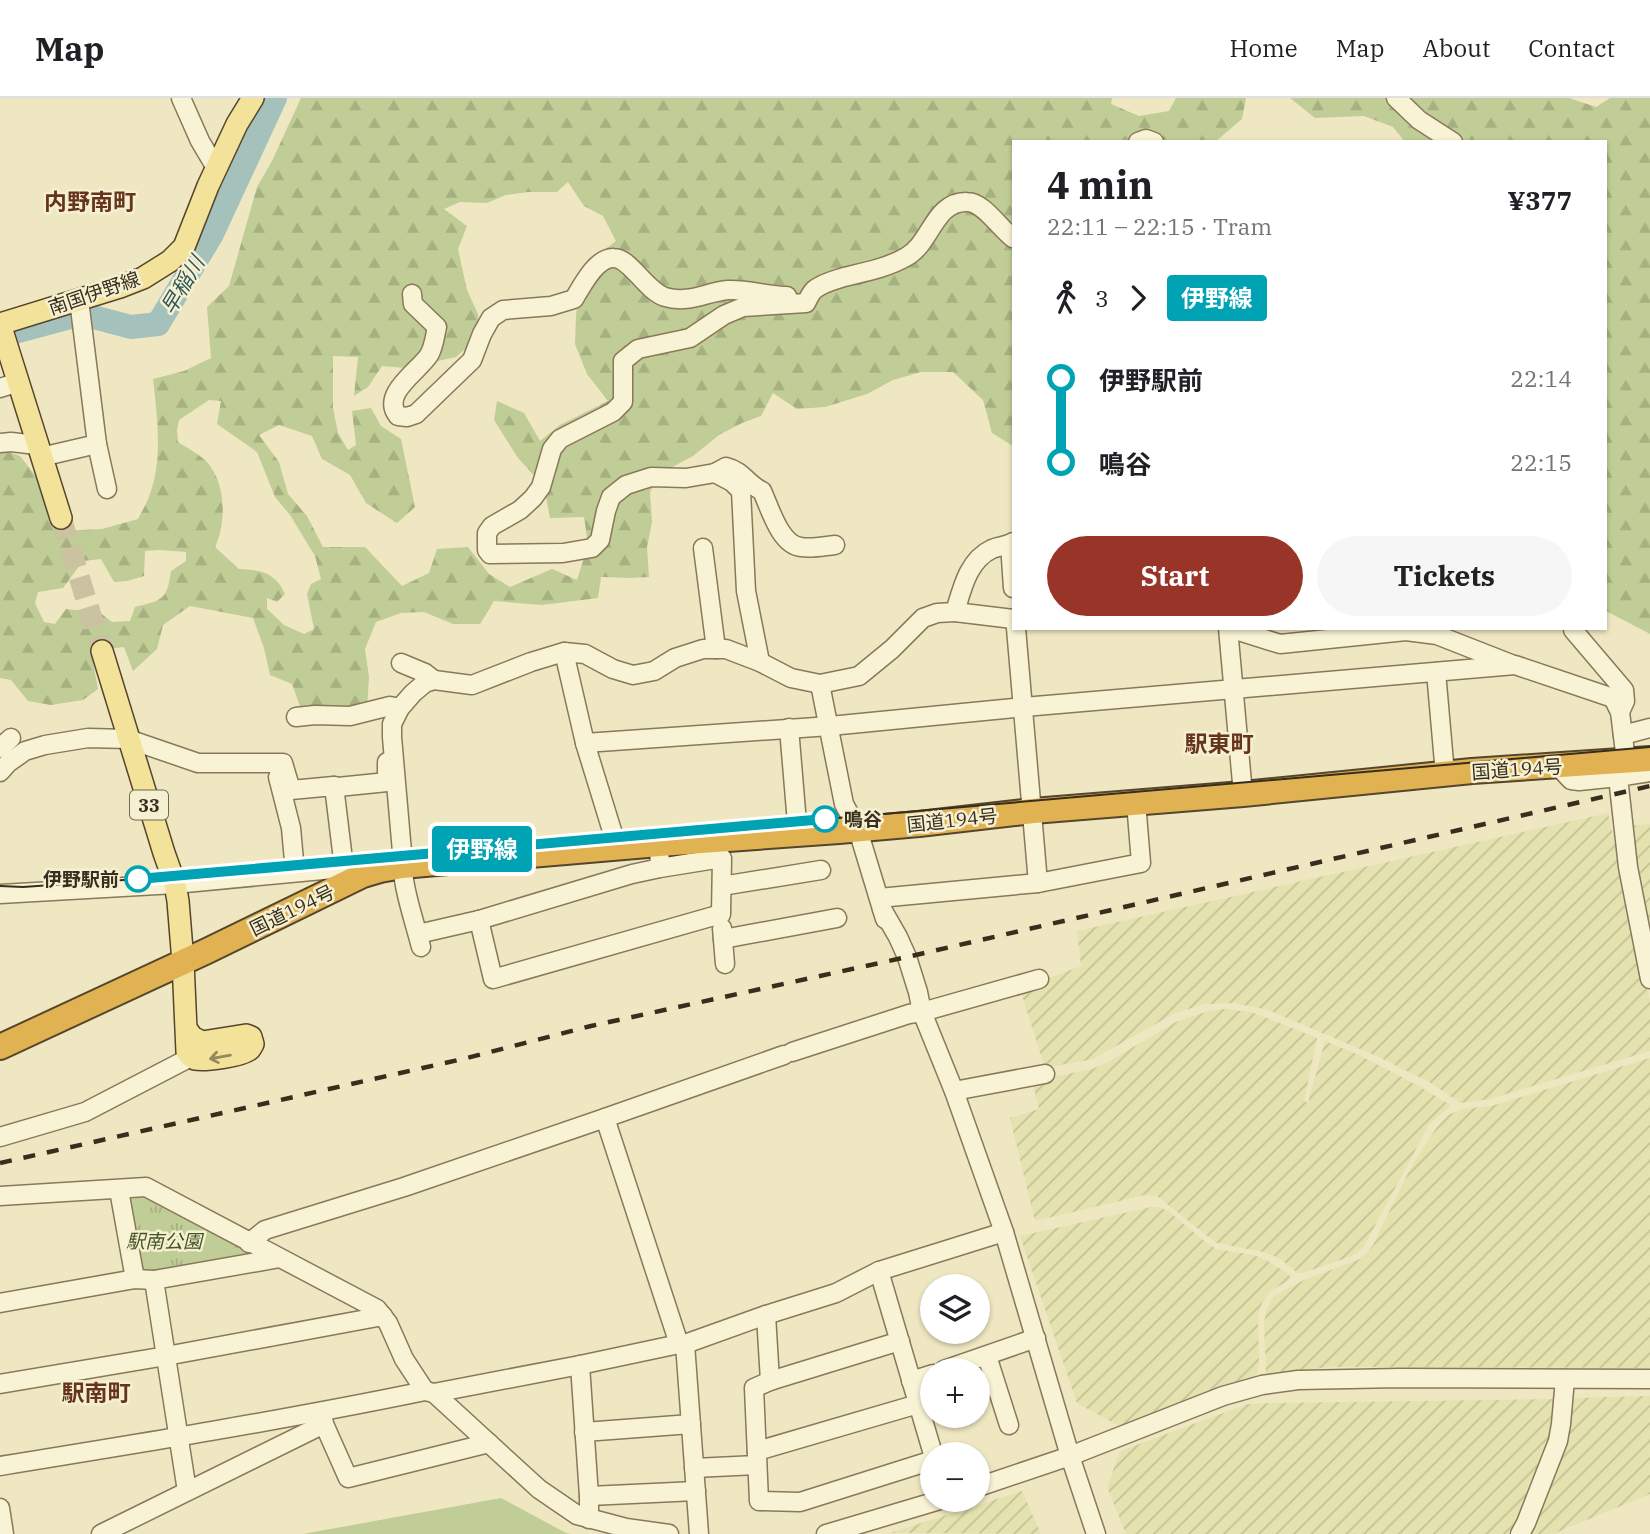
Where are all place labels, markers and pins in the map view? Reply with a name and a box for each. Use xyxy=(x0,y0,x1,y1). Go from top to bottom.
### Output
marker: 鳴谷 xyxy=(812,806,838,832)
place label: 鳴谷 xyxy=(844,807,882,831)
marker: 伊野駅前 xyxy=(125,866,151,892)
place label: 伊野駅前 xyxy=(43,867,119,891)

